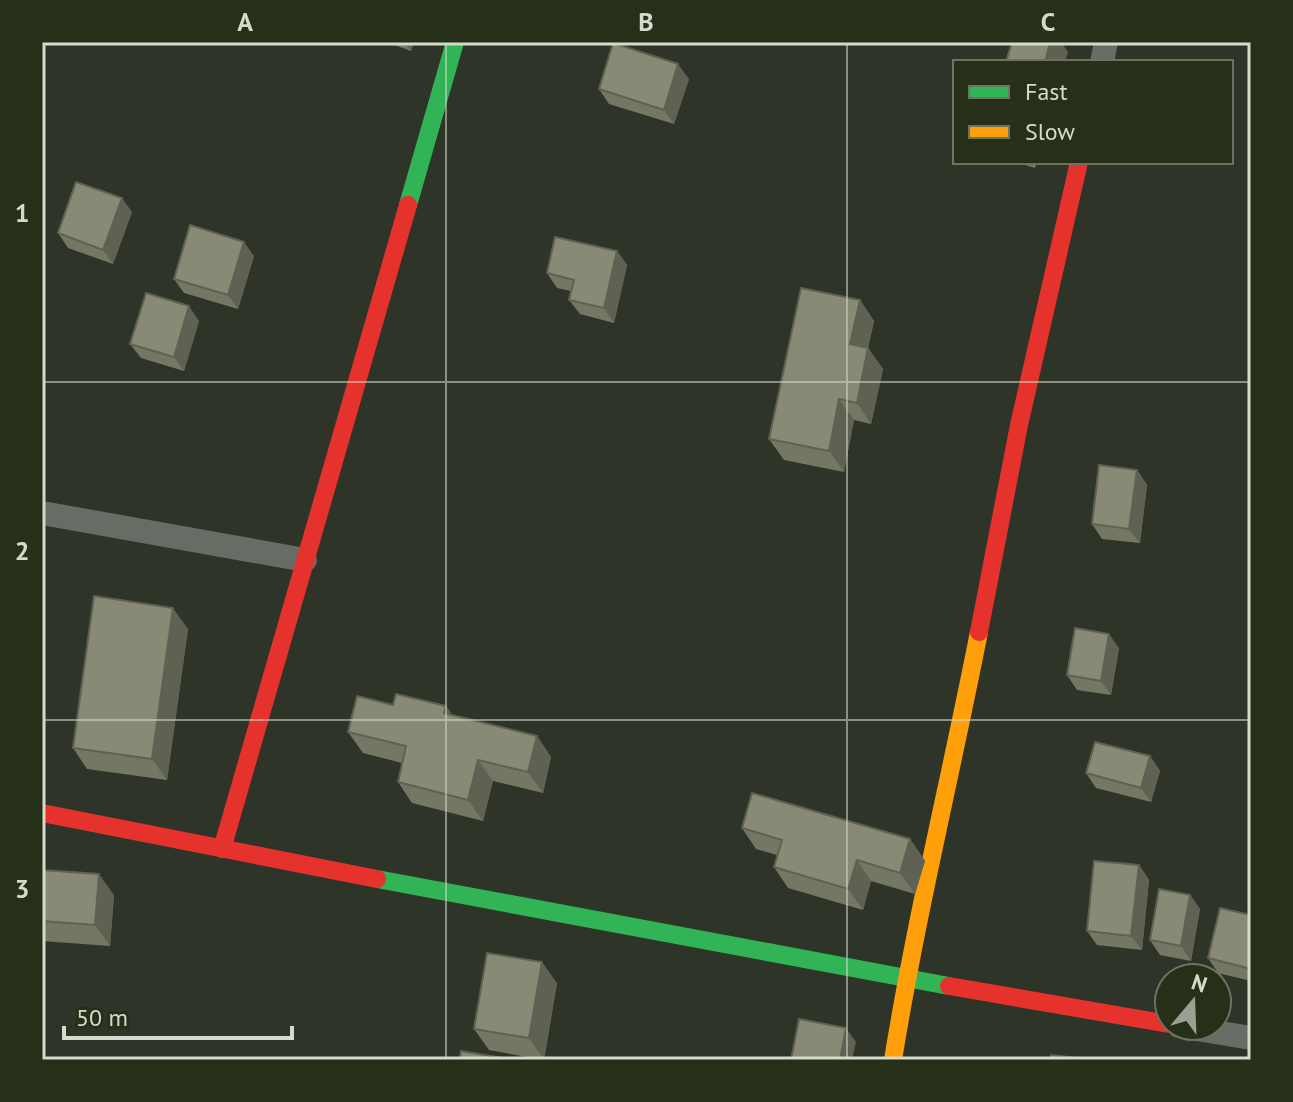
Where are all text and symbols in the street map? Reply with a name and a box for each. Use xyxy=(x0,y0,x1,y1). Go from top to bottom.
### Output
text: A xyxy=(237,5,253,38)
text: B xyxy=(638,5,654,38)
text: C xyxy=(1041,5,1055,38)
legend xyxy=(953,60,1233,164)
text: Fast xyxy=(1025,76,1068,107)
text: Slow xyxy=(1025,116,1075,147)
text: 1 xyxy=(15,196,29,229)
text: 2 xyxy=(15,534,29,567)
text: 3 xyxy=(15,872,29,905)
north arrow xyxy=(1153,962,1233,1042)
text: N xyxy=(1188,967,1211,999)
scale bar xyxy=(64,990,292,1040)
text: 50 m xyxy=(76,1002,128,1033)

